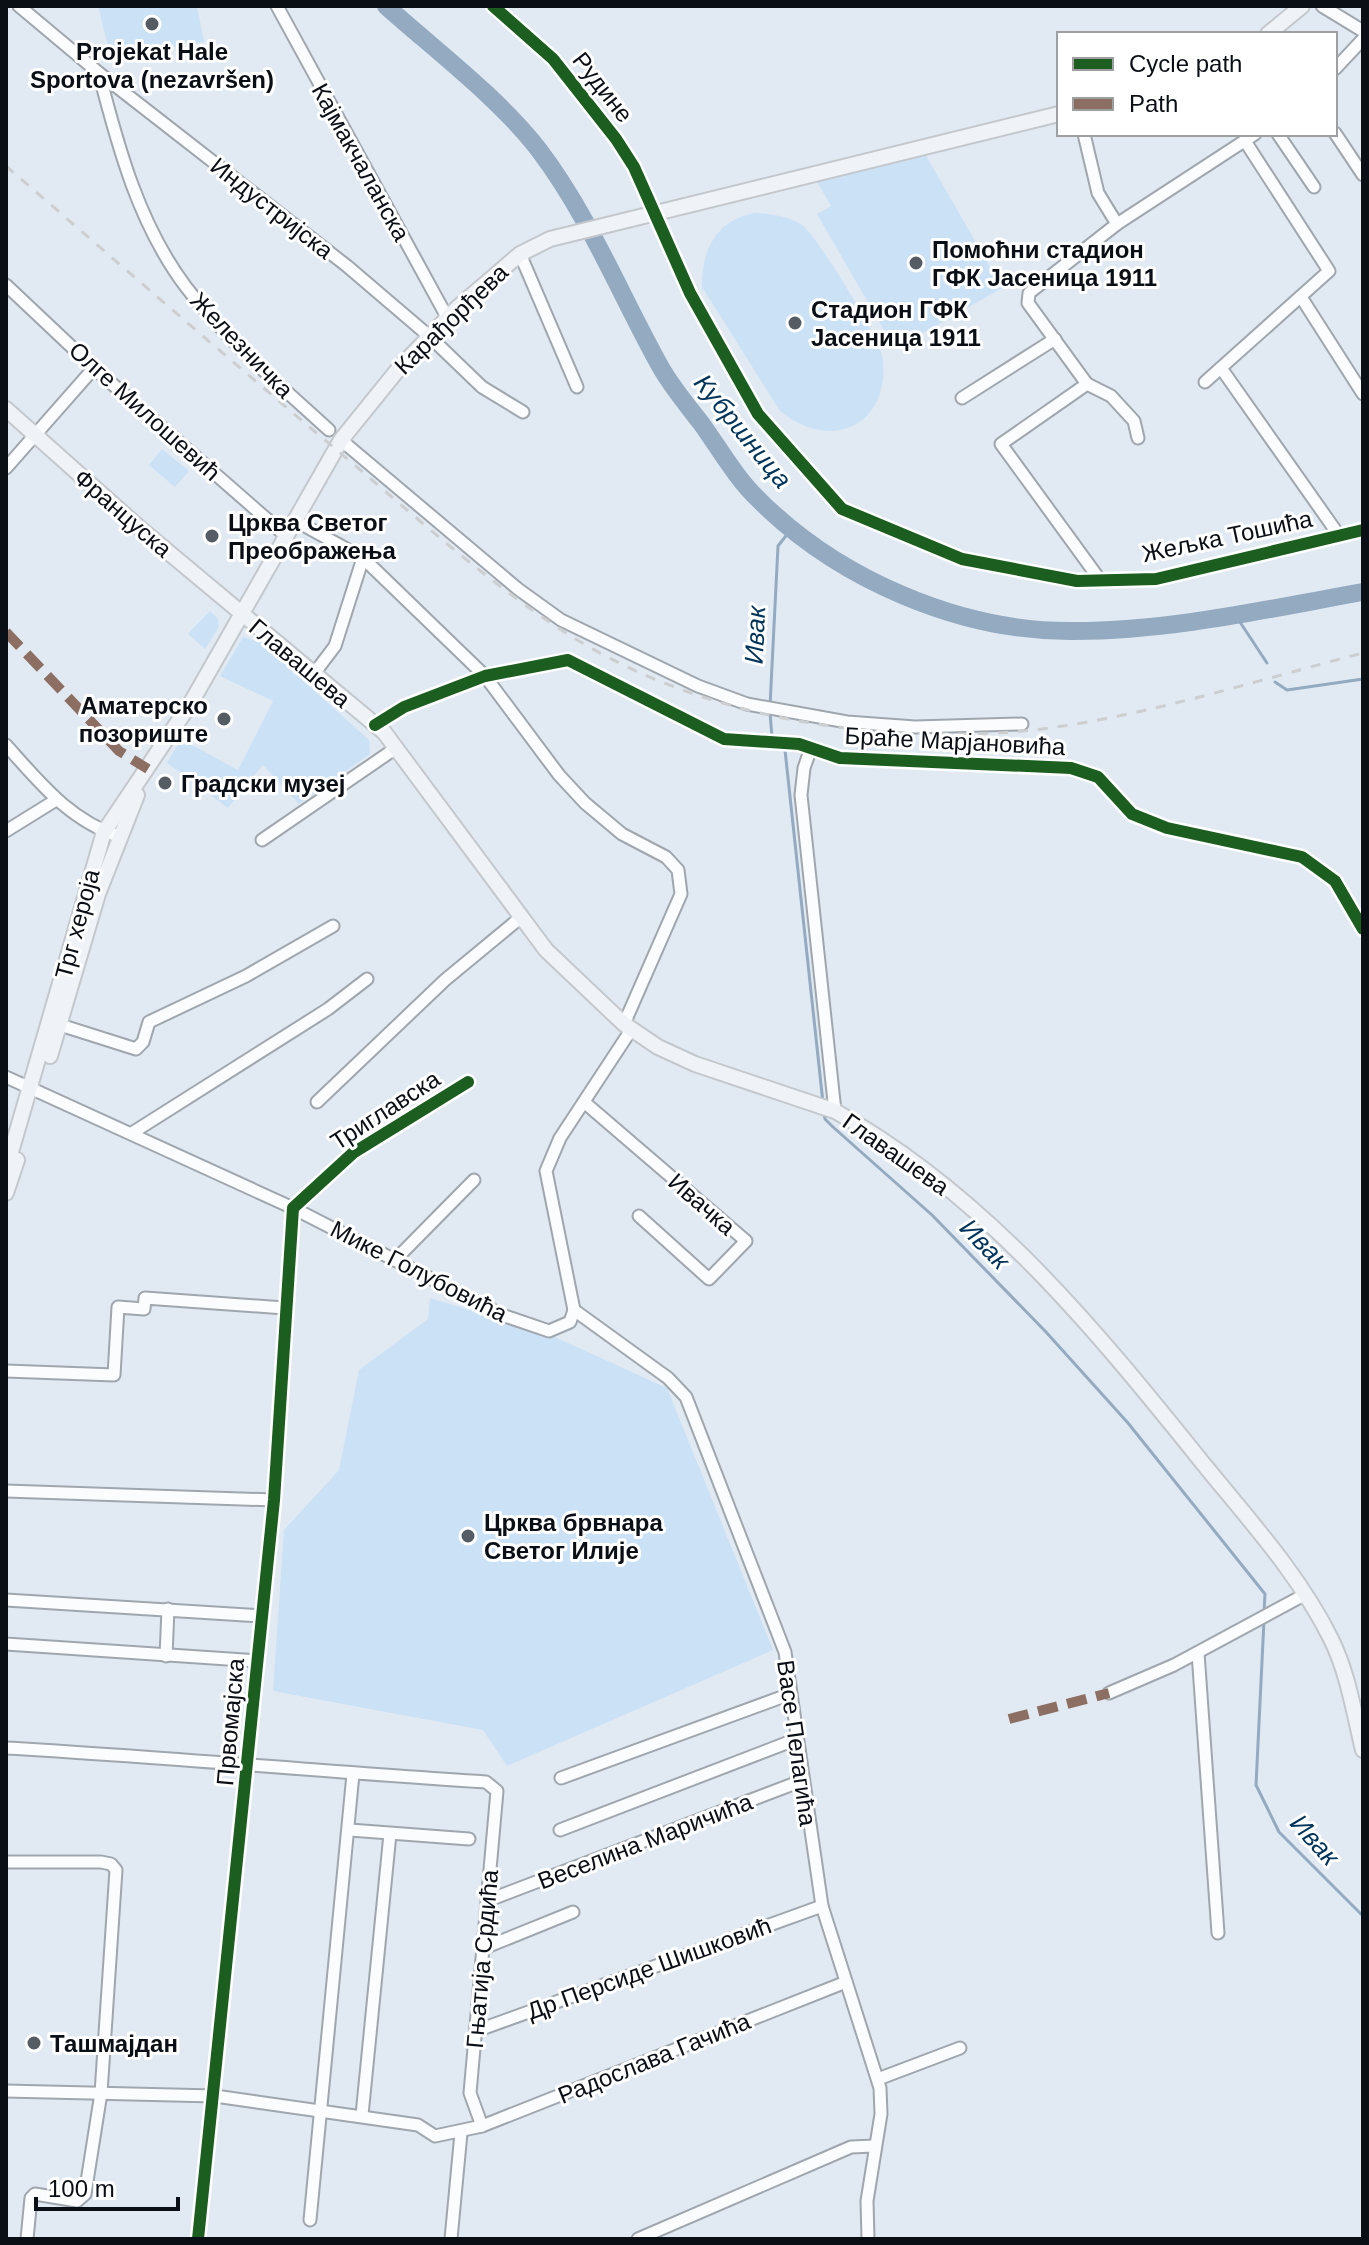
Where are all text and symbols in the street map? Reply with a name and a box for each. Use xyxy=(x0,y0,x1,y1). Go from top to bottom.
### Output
marker: Projekat Hale Sportova (nezavršen) xyxy=(143,15,161,33)
legend xyxy=(1057,32,1337,136)
place label: Projekat Hale Sportova (nezavršen) xyxy=(30,38,274,93)
street label: Рудине xyxy=(567,47,639,127)
text: Cycle path xyxy=(1129,50,1242,77)
street label: Кајмакчаланска xyxy=(307,79,416,246)
text: Path xyxy=(1129,90,1178,117)
street label: Индустријска xyxy=(205,152,339,265)
place label: Помоћни стадион ГФК Јасеница 1911 xyxy=(932,236,1157,291)
marker: Помоћни стадион ГФК Јасеница 1911 xyxy=(907,254,925,272)
street label: Карађорђева xyxy=(389,258,514,380)
street label: Железничка xyxy=(185,287,299,404)
place label: Стадион ГФК Јасеница 1911 xyxy=(811,296,981,351)
marker: Стадион ГФК Јасеница 1911 xyxy=(786,314,804,332)
street label: Олге Милошевић xyxy=(64,336,226,486)
water label: Кубршница xyxy=(688,368,798,494)
street label: Француска xyxy=(69,463,178,563)
street label: Жељка Тошића xyxy=(1139,505,1315,567)
place label: Црква Светог Преображења xyxy=(228,509,397,564)
marker: Црква Светог Преображења xyxy=(203,527,221,545)
water label: Ивак xyxy=(738,603,772,665)
street label: Главашева xyxy=(244,613,356,713)
place label: Аматерско позориште xyxy=(79,692,208,747)
marker: Аматерско позориште xyxy=(215,710,233,728)
street label: Браће Марјановића xyxy=(844,722,1067,760)
place label: Градски музеј xyxy=(181,770,346,797)
marker: Градски музеј xyxy=(156,774,174,792)
street label: Трг хероја xyxy=(49,866,105,982)
street label: Триглавска xyxy=(325,1064,445,1155)
street label: Главашева xyxy=(838,1108,955,1201)
street label: Ивачка xyxy=(663,1168,741,1241)
water label: Ивак xyxy=(954,1213,1017,1277)
street label: Мике Голубовића xyxy=(326,1215,512,1327)
place label: Црква брвнара Светог Илије xyxy=(484,1509,663,1564)
marker: Црква брвнара Светог Илије xyxy=(459,1527,477,1545)
street label: Првомајска xyxy=(211,1656,249,1787)
street label: Васе Пелагића xyxy=(772,1658,822,1828)
street label: Веселина Маричића xyxy=(534,1787,757,1894)
water label: Ивак xyxy=(1284,1808,1347,1873)
street label: Гњатија Срдића xyxy=(461,1868,503,2049)
street label: Др Персиде Шишковић xyxy=(523,1911,775,2025)
street label: Радослава Гачића xyxy=(554,2007,755,2109)
place label: Ташмајдан xyxy=(50,2030,178,2057)
marker: Ташмајдан xyxy=(25,2034,43,2052)
scale bar xyxy=(36,2161,178,2211)
text: 100 m xyxy=(48,2175,115,2202)

